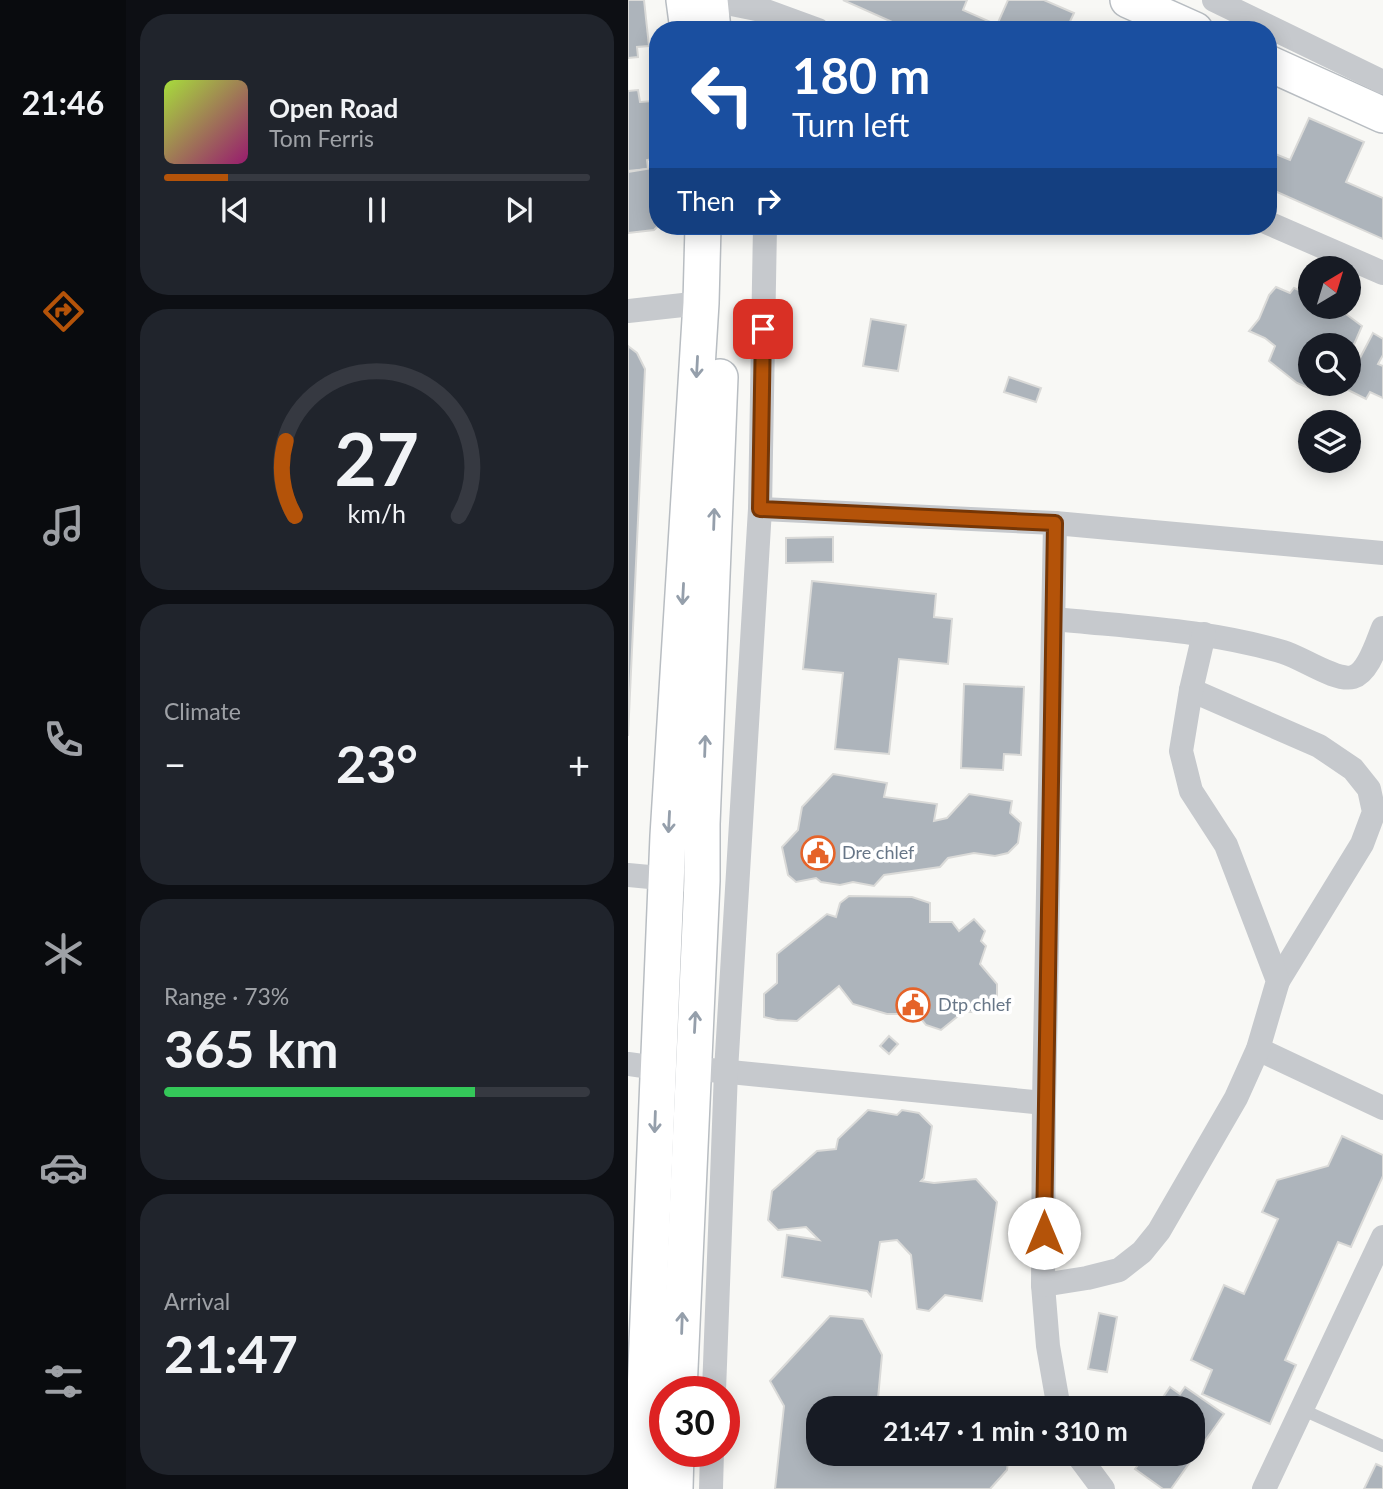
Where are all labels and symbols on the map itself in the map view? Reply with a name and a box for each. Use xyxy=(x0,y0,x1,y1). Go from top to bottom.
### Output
north arrow xyxy=(1298,256,1361,318)
pin xyxy=(733,299,793,359)
one-way arrow xyxy=(690,356,703,379)
one-way arrow xyxy=(708,508,721,531)
one-way arrow xyxy=(676,583,689,605)
one-way arrow xyxy=(699,735,712,758)
one-way arrow xyxy=(663,810,676,833)
public building icon: Dre chlef xyxy=(799,834,837,872)
place label: Dre chlef xyxy=(842,841,915,863)
public building icon: Dtp chlef xyxy=(894,986,932,1024)
place label: Dtp chlef xyxy=(938,993,1012,1015)
one-way arrow xyxy=(689,1011,702,1034)
one-way arrow xyxy=(649,1110,662,1133)
position arrow xyxy=(1007,1196,1081,1270)
one-way arrow xyxy=(675,1312,688,1335)
speed limit sign: 30 xyxy=(649,1376,740,1467)

